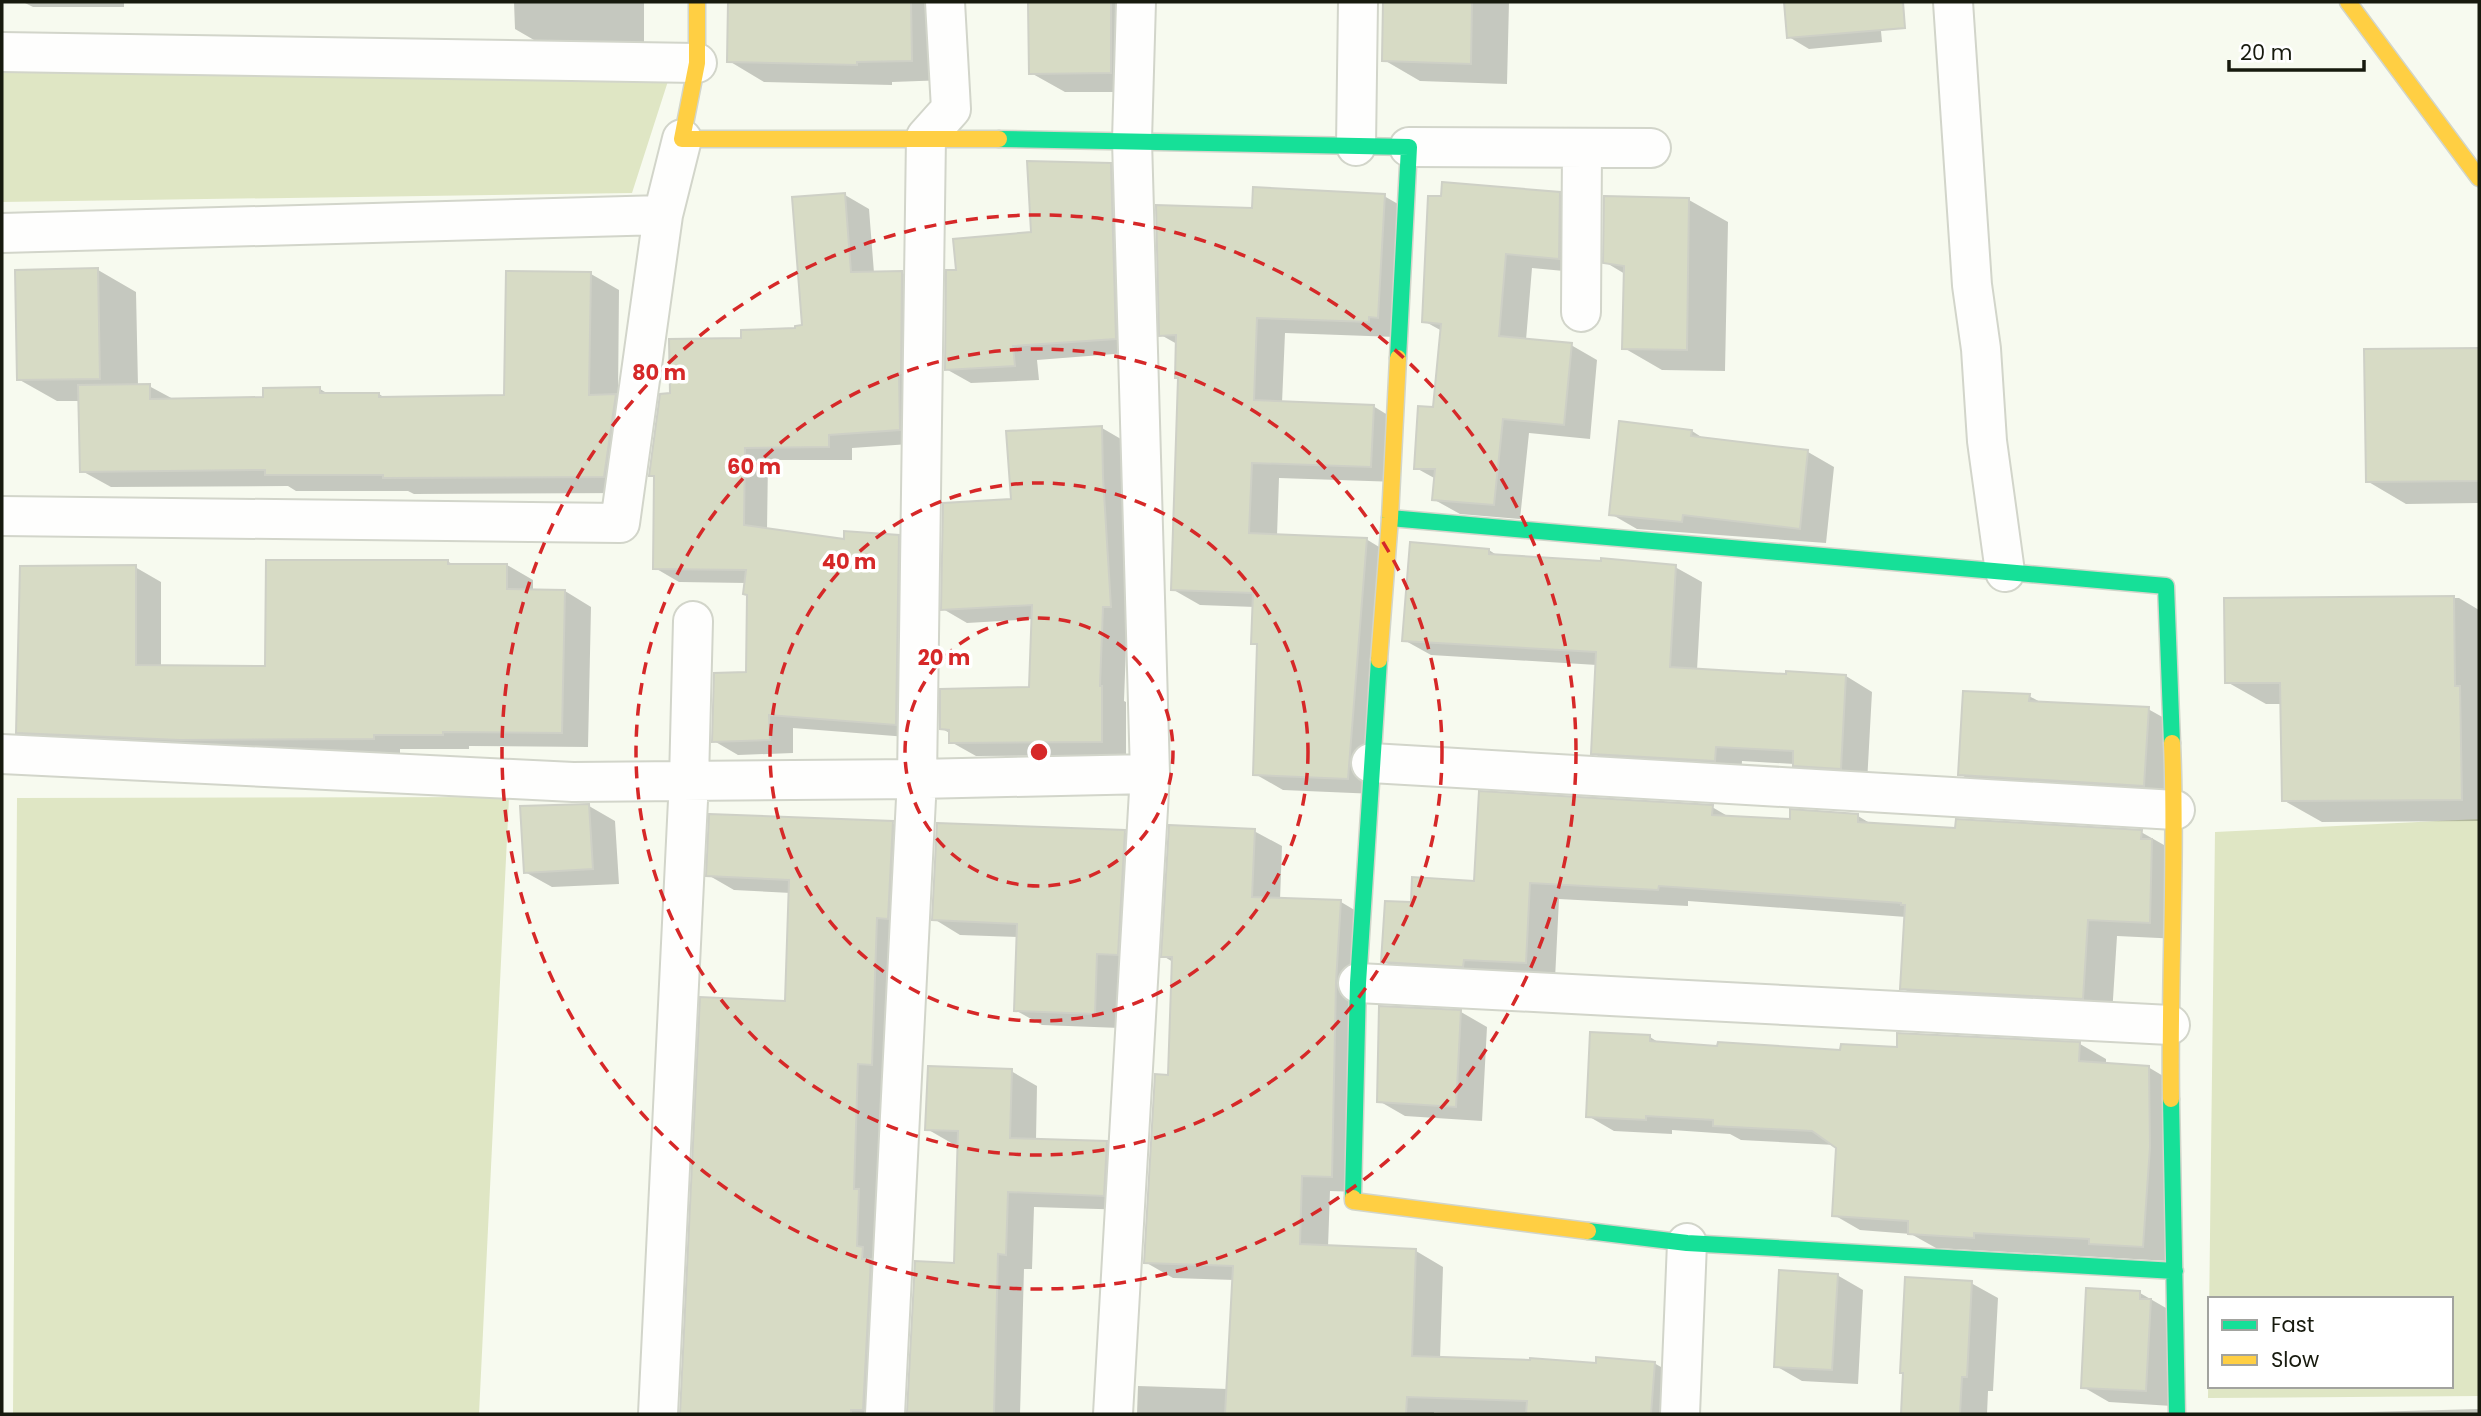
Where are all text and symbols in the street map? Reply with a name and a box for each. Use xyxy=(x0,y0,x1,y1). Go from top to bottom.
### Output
scale bar xyxy=(2229,28,2364,72)
text: 20 m xyxy=(2240,38,2293,67)
text: 80 m xyxy=(632,358,686,387)
text: 60 m xyxy=(727,452,781,481)
text: 40 m xyxy=(822,547,876,576)
text: 20 m xyxy=(918,643,970,672)
centre of rings xyxy=(1027,740,1051,764)
legend xyxy=(2208,1297,2453,1388)
text: Fast xyxy=(2271,1310,2314,1339)
text: Slow xyxy=(2271,1345,2319,1374)

